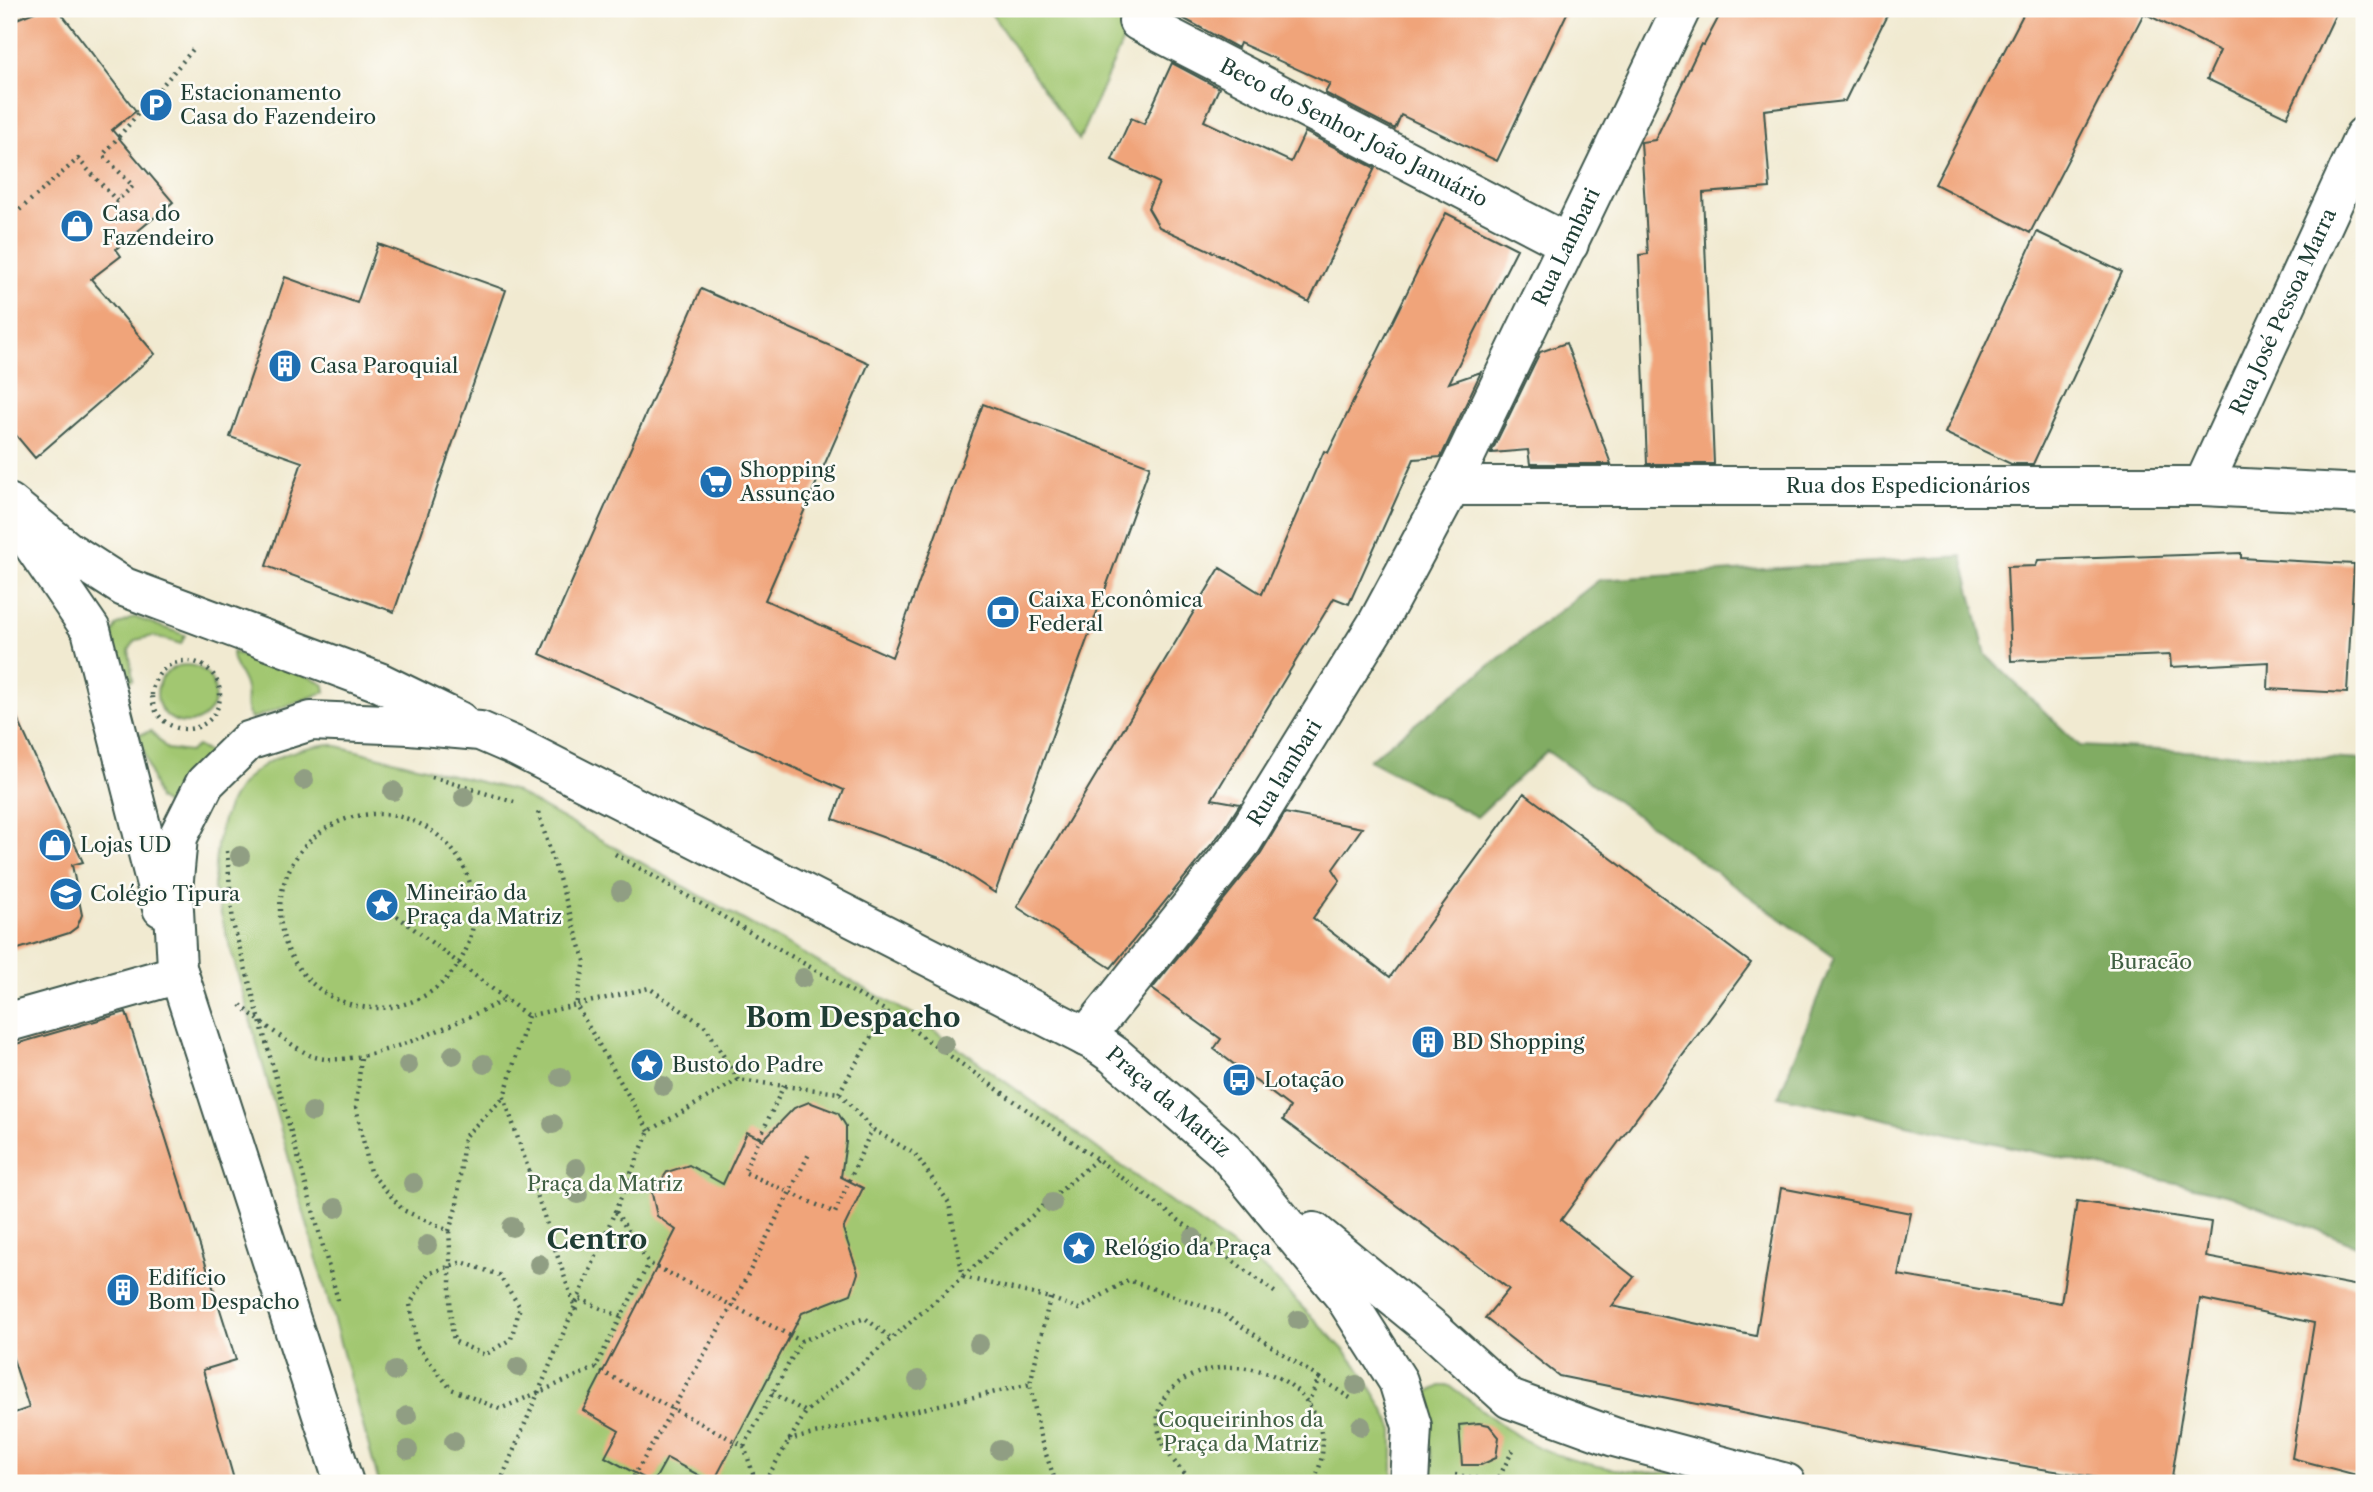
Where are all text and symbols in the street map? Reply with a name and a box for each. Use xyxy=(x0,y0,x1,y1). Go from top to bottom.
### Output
street label: Beco do Senhor João Januário xyxy=(1216,53,1492,212)
place label: Estacionamento Casa do Fazendeiro xyxy=(180,80,376,129)
parking icon: Estacionamento Casa do Fazendeiro xyxy=(137,86,175,124)
street label: Rua Lambari xyxy=(1527,184,1605,310)
place label: Casa do Fazendeiro xyxy=(102,201,214,250)
street label: Rua José Pessoa Marra xyxy=(2224,203,2342,419)
shop icon: Casa do Fazendeiro xyxy=(58,207,96,245)
building icon: Casa Paroquial xyxy=(266,347,304,385)
place label: Casa Paroquial xyxy=(310,353,458,378)
place label: Shopping Assunção xyxy=(739,457,836,506)
supermarket icon: Shopping Assunção xyxy=(697,463,735,501)
street label: Rua dos Espedicionários xyxy=(1786,473,2030,498)
place label: Caixa Econômica Federal xyxy=(1028,587,1204,636)
bank icon: Caixa Econômica Federal xyxy=(984,593,1022,631)
street label: Rua lambari xyxy=(1242,715,1327,830)
shop icon: Lojas UD xyxy=(36,826,74,864)
place label: Lojas UD xyxy=(80,832,172,857)
school or university icon: Colégio Tipura xyxy=(47,875,85,913)
place label: Mineirão da Praça da Matriz xyxy=(406,880,562,929)
place label: Colégio Tipura xyxy=(90,881,241,906)
place icon: Mineirão da Praça da Matriz xyxy=(363,886,401,924)
park label: Buracão xyxy=(2110,949,2192,974)
district label: Bom Despacho xyxy=(746,1000,960,1034)
building icon: BD Shopping xyxy=(1409,1023,1447,1061)
place label: BD Shopping xyxy=(1452,1029,1585,1054)
street label: Praça da Matriz xyxy=(1102,1041,1236,1162)
place icon: Busto do Padre xyxy=(628,1046,666,1084)
place label: Busto do Padre xyxy=(672,1052,824,1077)
bus stop icon: Lotação xyxy=(1220,1061,1258,1099)
place label: Lotação xyxy=(1264,1067,1344,1092)
park label: Praça da Matriz xyxy=(527,1171,683,1196)
district label: Centro xyxy=(547,1222,647,1256)
place icon: Relógio da Praça xyxy=(1060,1229,1098,1267)
place label: Relógio da Praça xyxy=(1104,1235,1272,1260)
place label: Edifício Bom Despacho xyxy=(148,1265,300,1314)
building icon: Edifício Bom Despacho xyxy=(104,1271,142,1309)
park label: Coqueirinhos da Praça da Matriz xyxy=(1158,1407,1325,1456)

